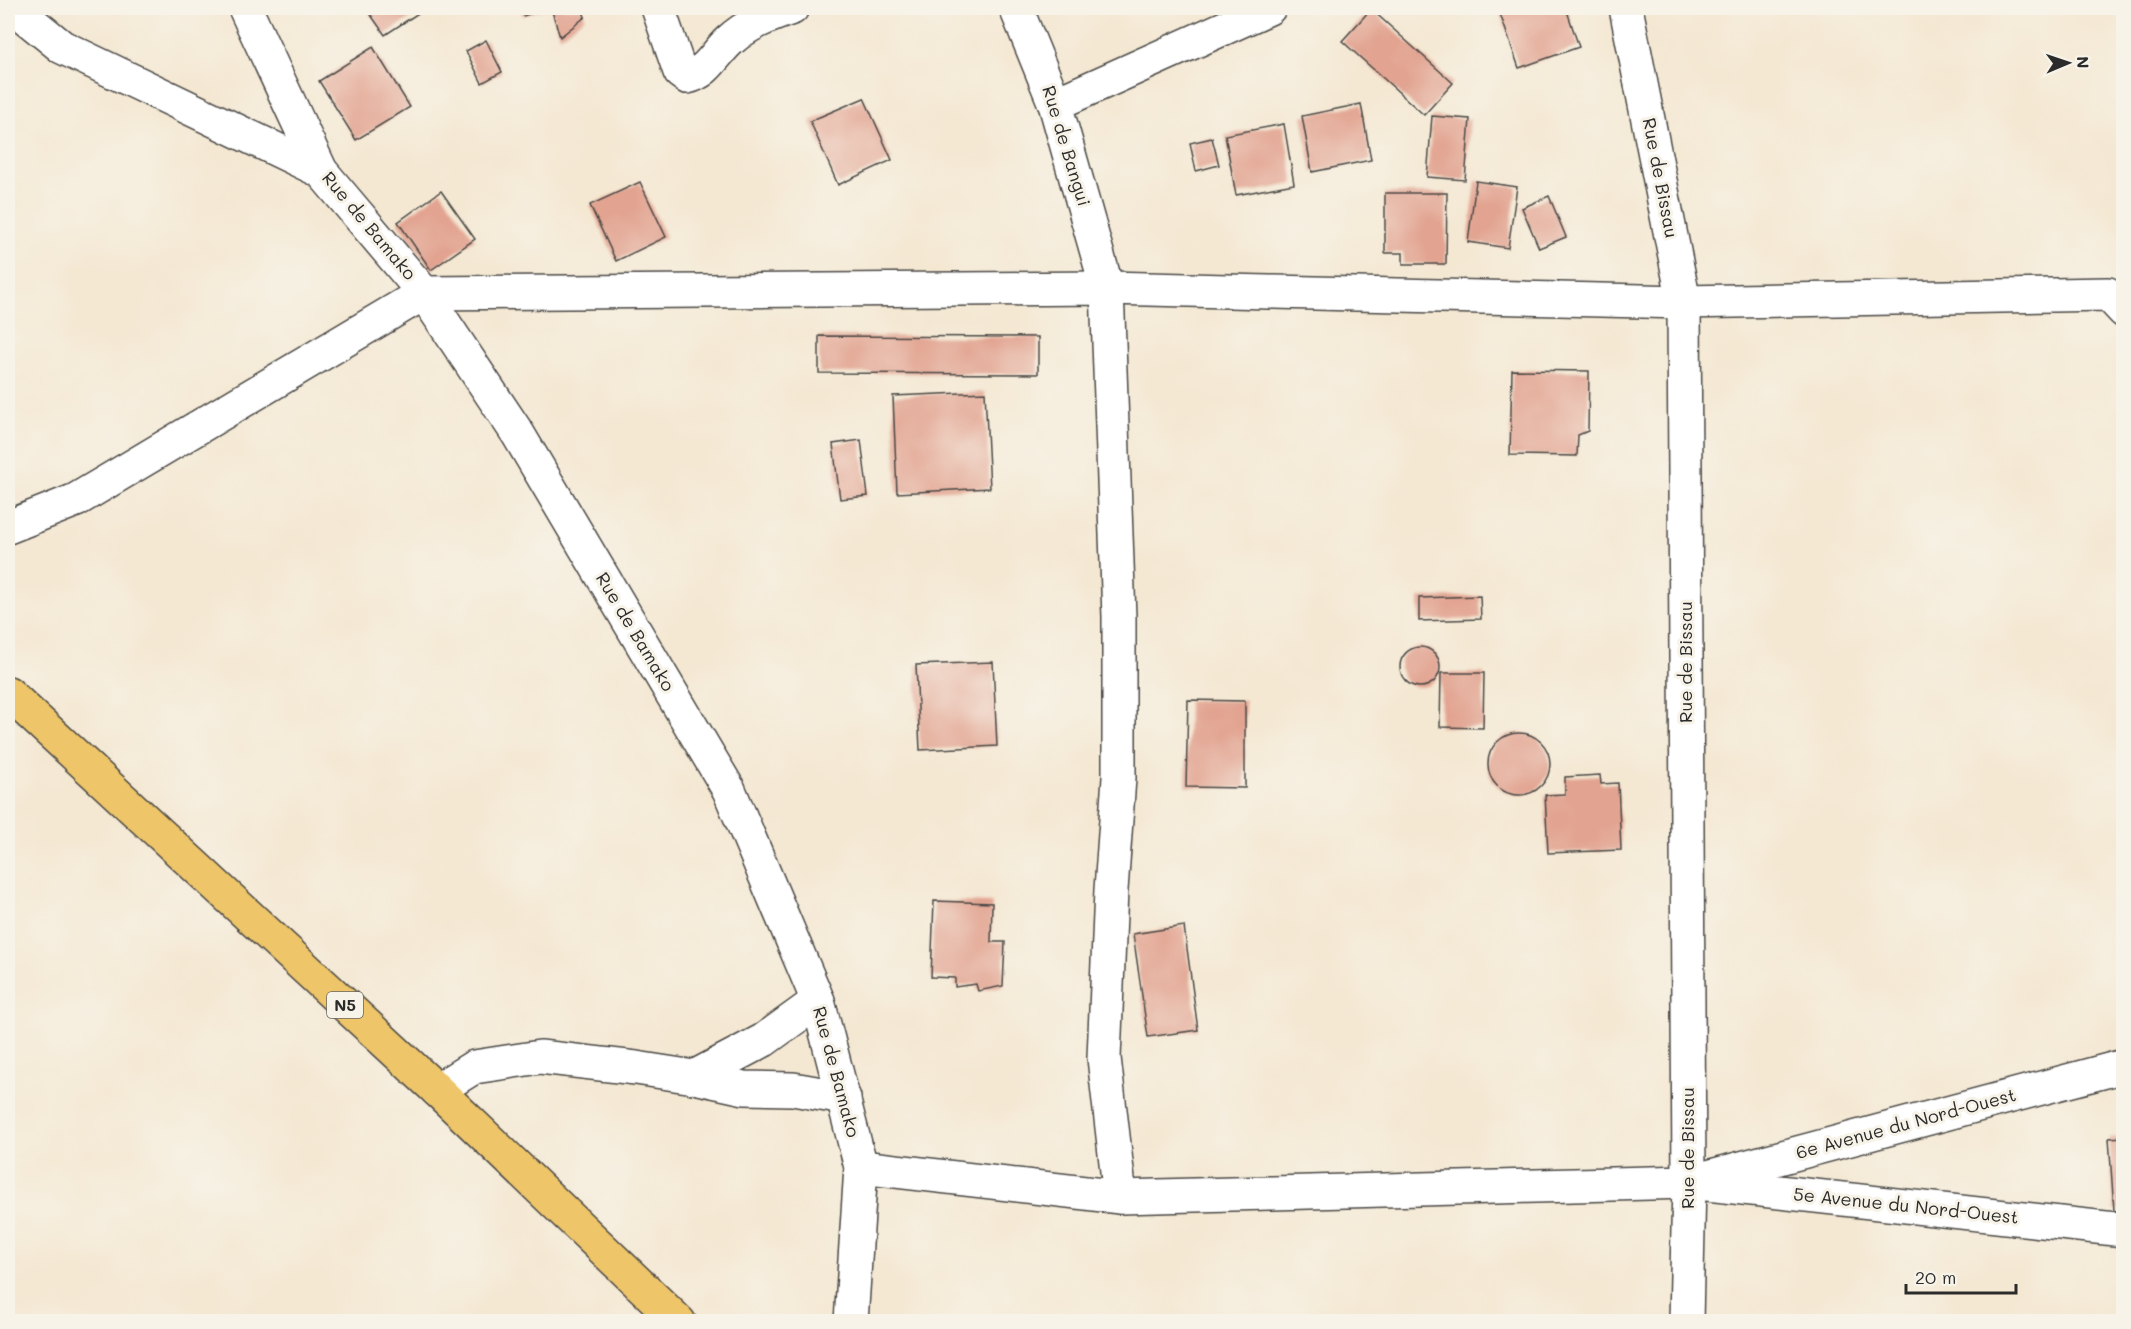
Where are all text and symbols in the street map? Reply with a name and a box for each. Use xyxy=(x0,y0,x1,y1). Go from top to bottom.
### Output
north arrow xyxy=(2038,33,2098,93)
text: N xyxy=(2073,56,2094,69)
street label: Rue de Bangui xyxy=(1037,83,1097,209)
street label: Rue de Bissau xyxy=(1638,116,1684,240)
street label: Rue de Bamako xyxy=(317,166,422,285)
street label: Rue de Bamako xyxy=(591,568,681,696)
street label: Rue de Bissau xyxy=(1673,601,1697,723)
road number: N5 xyxy=(327,992,363,1018)
street label: Rue de Bamako xyxy=(808,1004,866,1140)
street label: 6e Avenue du Nord-Ouest xyxy=(1793,1082,2018,1164)
street label: Rue de Bissau xyxy=(1675,1087,1699,1209)
street label: 5e Avenue du Nord-Ouest xyxy=(1792,1181,2020,1229)
scale bar xyxy=(1906,1257,2016,1295)
text: 20 m xyxy=(1915,1265,1956,1289)

